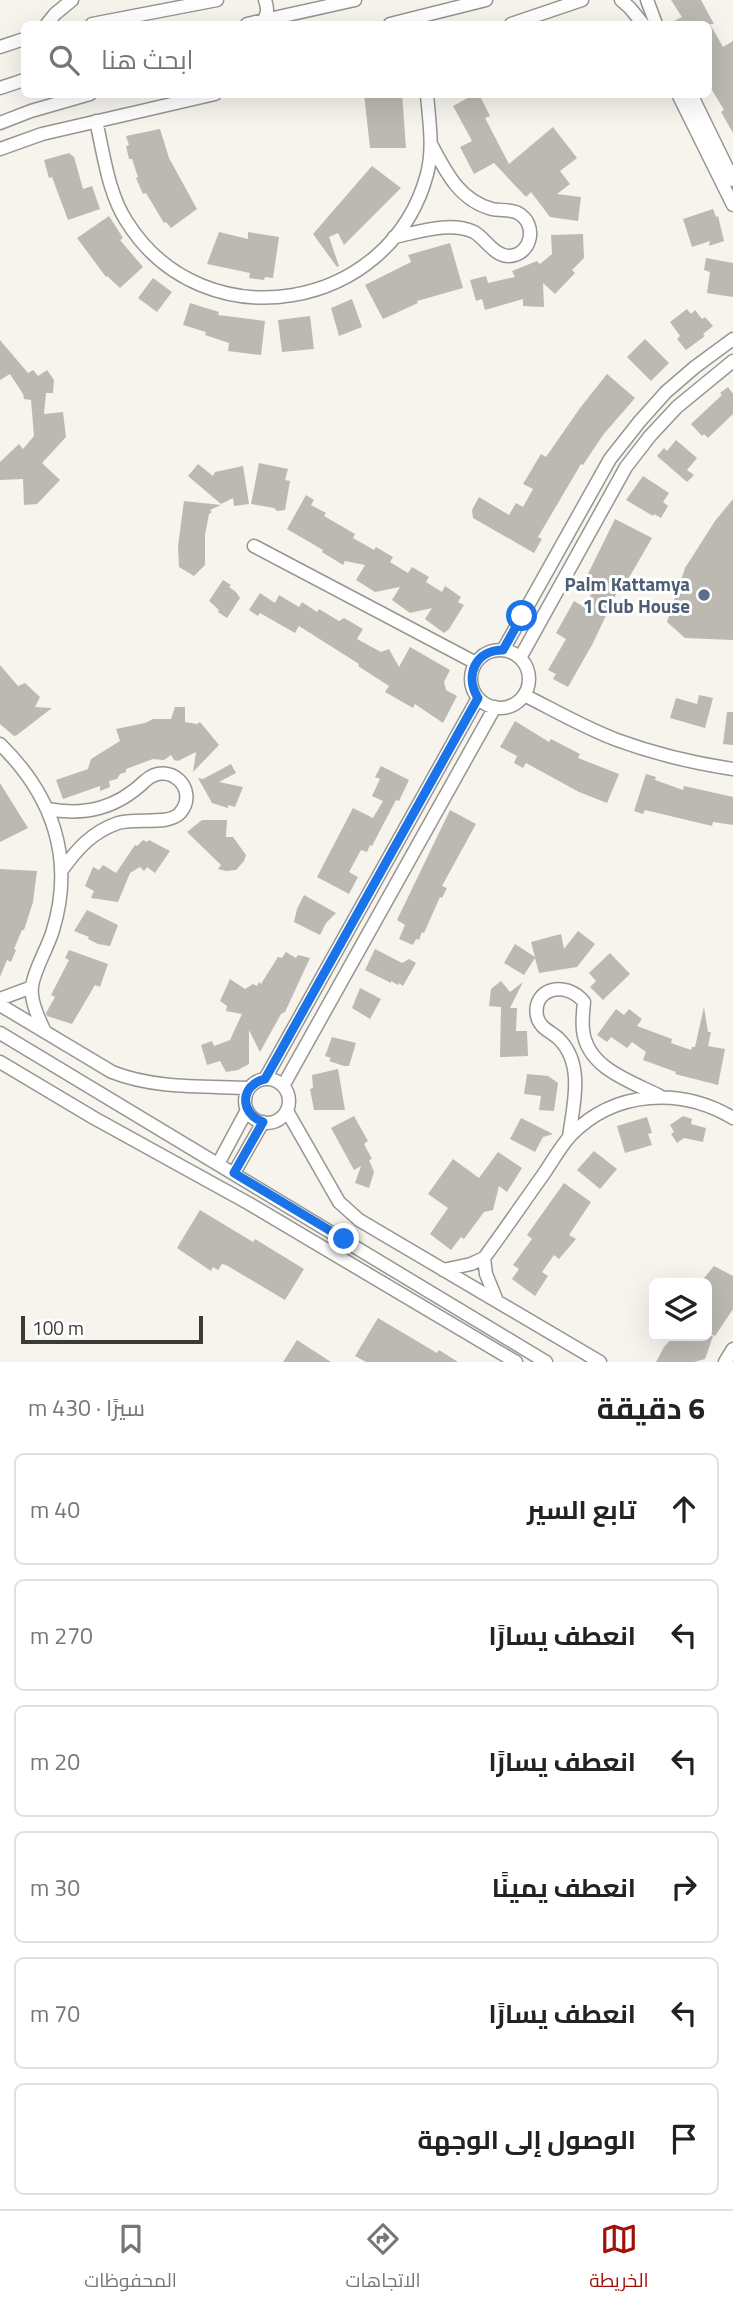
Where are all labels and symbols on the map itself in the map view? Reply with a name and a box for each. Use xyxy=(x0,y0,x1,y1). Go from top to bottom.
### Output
place label: Palm Kattamya 1 Club House xyxy=(565,569,690,620)
marker: Palm Kattamya 1 Club House xyxy=(696,587,712,603)
route start xyxy=(506,600,537,631)
route end xyxy=(328,1223,359,1254)
scale bar xyxy=(21,1313,203,1345)

